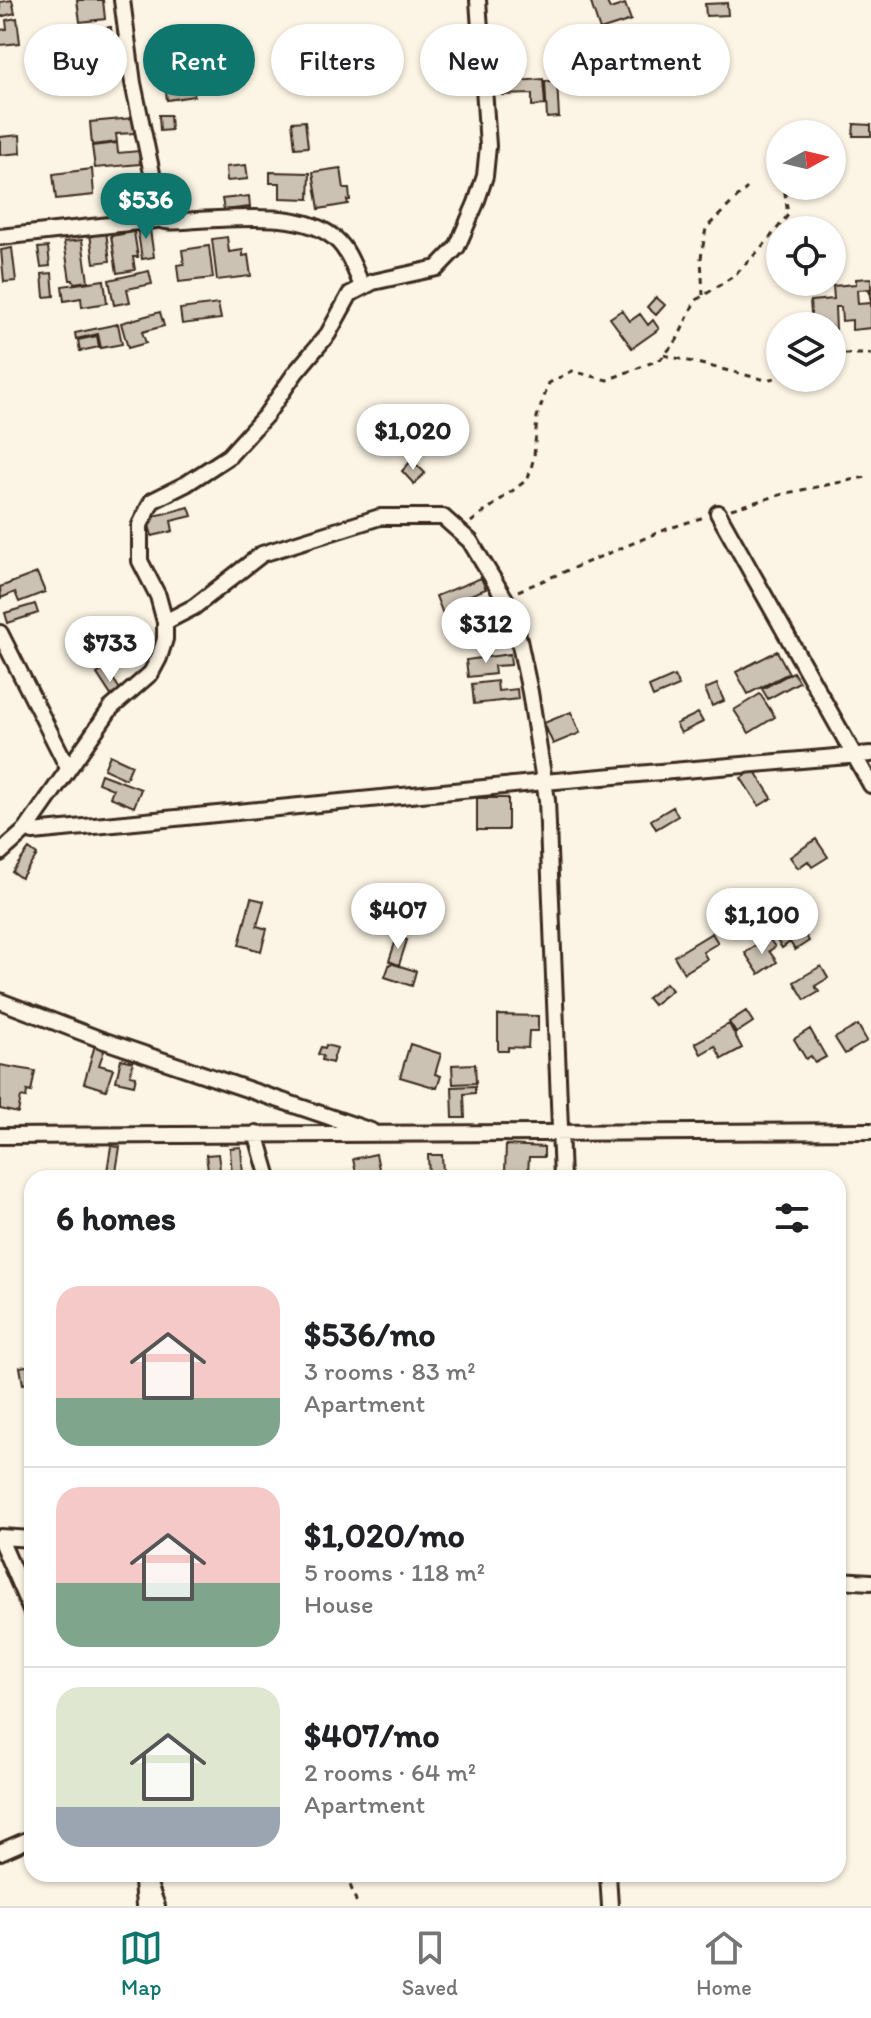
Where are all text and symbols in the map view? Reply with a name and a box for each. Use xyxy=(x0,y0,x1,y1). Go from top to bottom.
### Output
chip: Buy xyxy=(24,24,127,96)
chip: Rent xyxy=(143,24,255,96)
chip: Filters xyxy=(271,24,404,96)
chip: New xyxy=(420,24,527,96)
chip: Apartment xyxy=(543,24,730,96)
north arrow xyxy=(766,120,846,200)
map controls xyxy=(766,120,846,392)
pin: $536 xyxy=(99,173,193,241)
text: $536 xyxy=(119,183,173,215)
button: locate xyxy=(766,216,846,296)
button: layers xyxy=(766,312,846,392)
pin: $1,020 xyxy=(348,404,478,472)
text: $1,020 xyxy=(374,414,452,446)
pin: $312 xyxy=(439,597,533,665)
text: $312 xyxy=(459,607,513,639)
pin: $733 xyxy=(63,616,157,684)
text: $733 xyxy=(83,626,137,658)
pin: $407 xyxy=(351,883,445,951)
pin: $1,100 xyxy=(697,888,827,956)
text: $407 xyxy=(369,893,427,925)
text: $1,100 xyxy=(724,898,800,930)
icon: filters xyxy=(770,1196,814,1240)
text: 6 homes xyxy=(56,1198,176,1239)
text: $536/mo xyxy=(304,1314,436,1355)
icon: home xyxy=(120,1318,216,1414)
text: 3 rooms · 83 m² xyxy=(304,1355,476,1387)
text: Apartment xyxy=(304,1387,425,1419)
text: $1,020/mo xyxy=(304,1515,465,1556)
icon: home xyxy=(120,1519,216,1615)
text: 5 rooms · 118 m² xyxy=(304,1556,485,1588)
text: House xyxy=(304,1588,374,1620)
text: $407/mo xyxy=(304,1715,440,1756)
icon: home xyxy=(120,1719,216,1815)
text: 2 rooms · 64 m² xyxy=(304,1756,476,1788)
text: Apartment xyxy=(304,1788,425,1820)
tab: Map xyxy=(119,1926,163,2001)
tab: Saved xyxy=(402,1926,458,2001)
tab: Home xyxy=(696,1926,752,2001)

